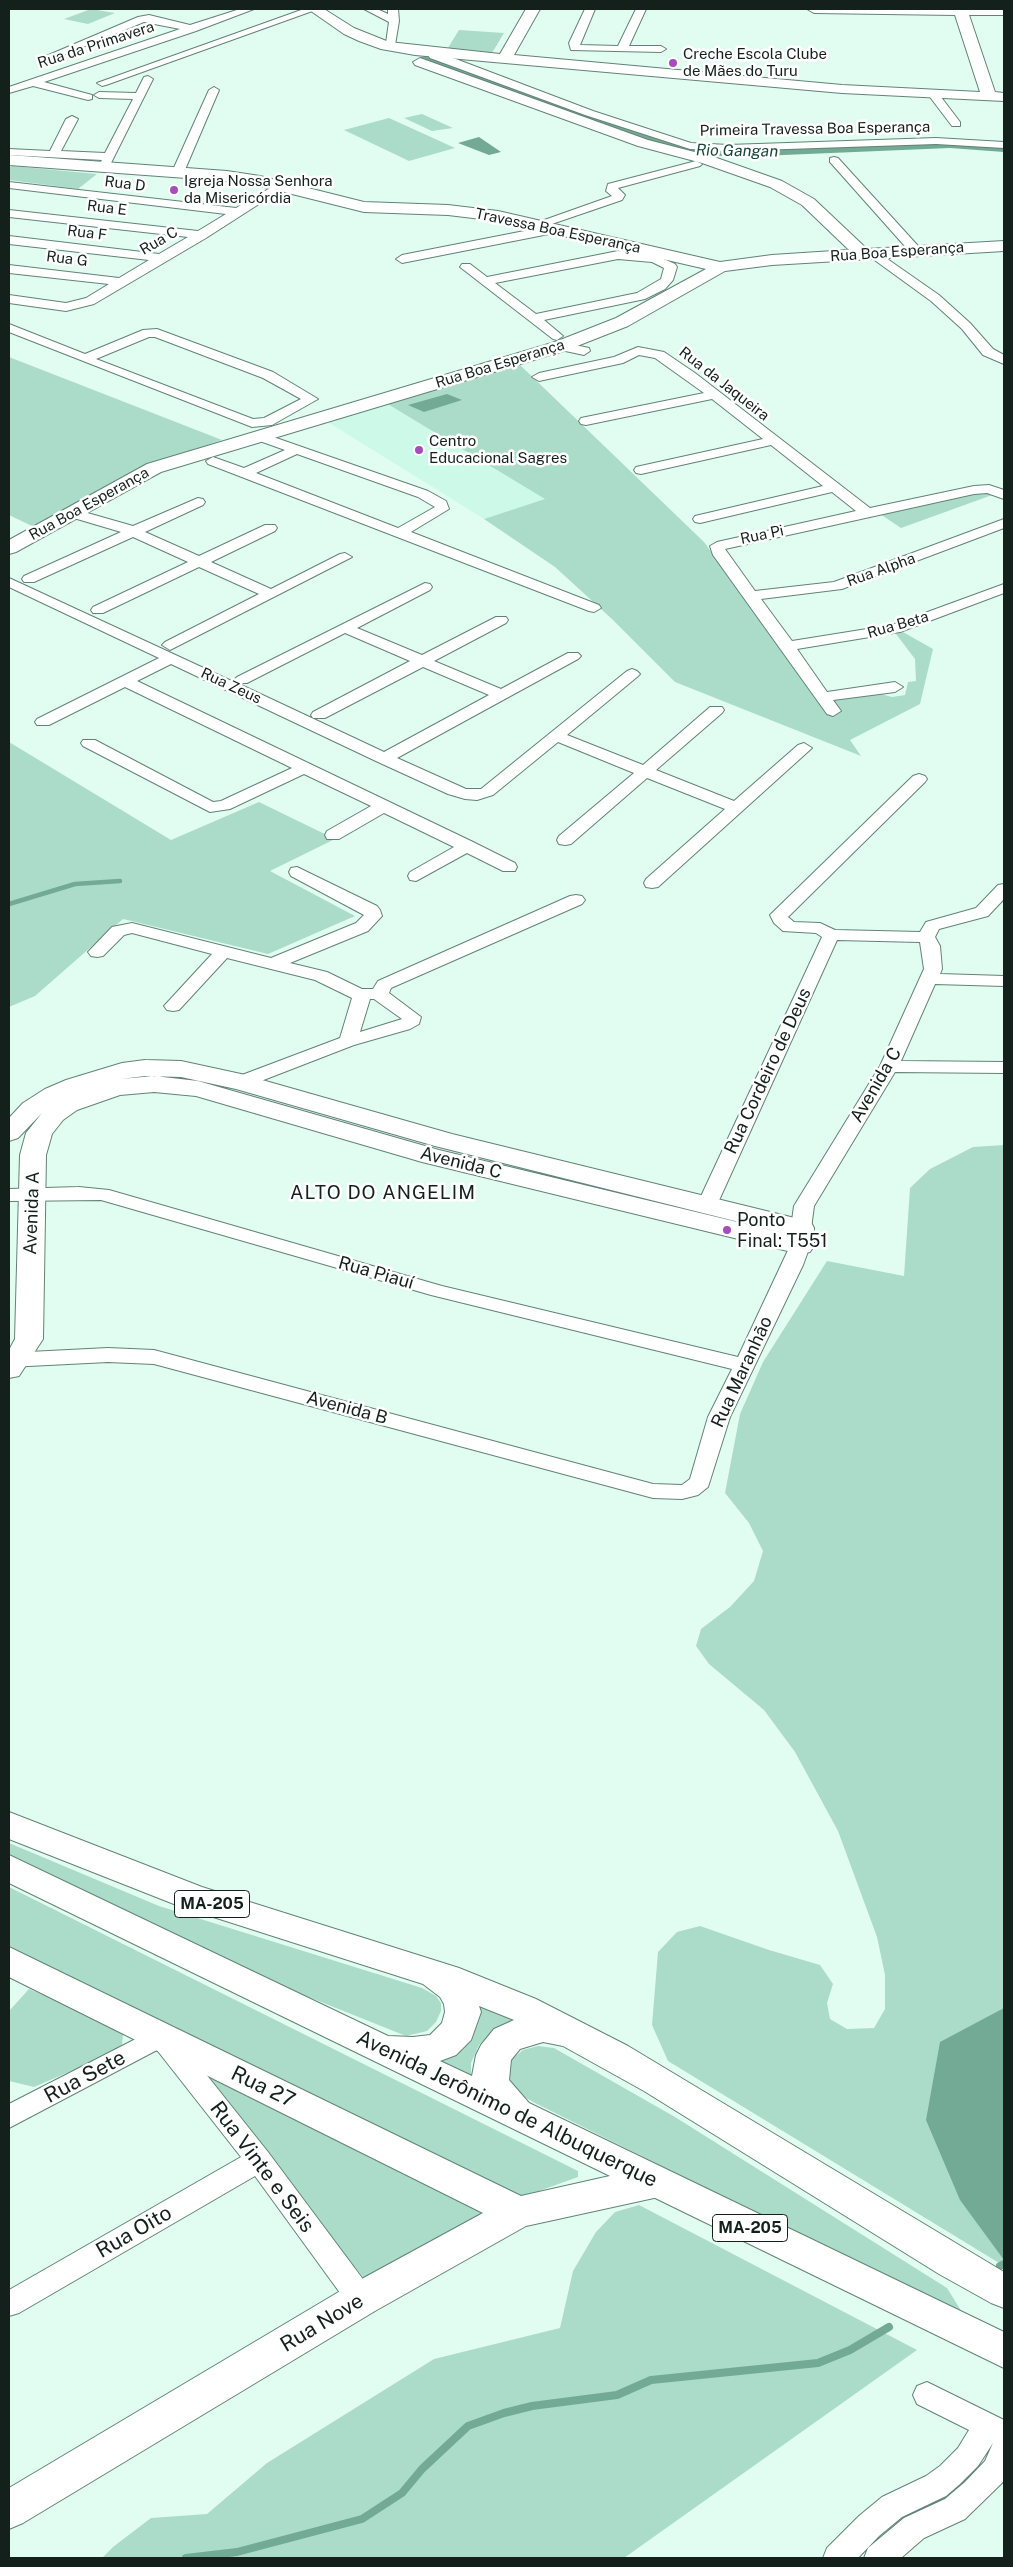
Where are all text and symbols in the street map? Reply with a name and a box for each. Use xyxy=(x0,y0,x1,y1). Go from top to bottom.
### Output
street label: Rua da Primavera xyxy=(35,18,157,72)
place label: Creche Escola Clube de Mães do Turu xyxy=(683,45,827,80)
marker: Creche Escola Clube de Mães do Turu xyxy=(667,57,679,69)
street label: Primeira Travessa Boa Esperança xyxy=(700,118,930,140)
water label: Rio Gangan xyxy=(696,141,778,161)
place label: Igreja Nossa Senhora da Misericórdia xyxy=(184,172,333,207)
street label: Rua D xyxy=(104,173,146,195)
marker: Igreja Nossa Senhora da Misericórdia xyxy=(168,184,180,196)
street label: Rua E xyxy=(86,197,128,219)
street label: Travessa Boa Esperança xyxy=(474,205,642,257)
street label: Rua F xyxy=(66,222,108,244)
street label: Rua C xyxy=(137,223,181,259)
street label: Rua Boa Esperança xyxy=(829,238,965,266)
street label: Rua G xyxy=(45,248,89,270)
street label: Rua Boa Esperança xyxy=(433,336,567,392)
street label: Rua da Jaqueira xyxy=(675,343,773,425)
place label: Centro Educacional Sagres xyxy=(429,432,567,467)
marker: Centro Educacional Sagres xyxy=(413,444,425,456)
street label: Rua Boa Esperança xyxy=(26,464,152,544)
street label: Rua Pi xyxy=(739,522,785,548)
street label: Rua Alpha xyxy=(844,549,918,591)
street label: Rua Beta xyxy=(865,608,931,642)
street label: Rua Zeus xyxy=(198,664,264,708)
street label: Rua Cordeiro de Deus xyxy=(720,985,816,1157)
street label: Avenida C xyxy=(846,1044,906,1126)
street label: Avenida C xyxy=(418,1142,504,1184)
street label: Avenida A xyxy=(20,1171,44,1255)
district label: ALTO DO ANGELIM xyxy=(288,1182,478,1204)
place label: Ponto Final: T551 xyxy=(737,1209,828,1252)
marker: Ponto Final: T551 xyxy=(721,1224,733,1236)
street label: Rua Piauí xyxy=(336,1252,416,1294)
street label: Rua Maranhão xyxy=(707,1313,777,1431)
street label: Avenida B xyxy=(304,1387,390,1429)
road number: MA-205 xyxy=(174,1890,250,1918)
street label: Avenida Jerônimo de Albuquerque xyxy=(352,2025,662,2193)
street label: Rua Sete xyxy=(40,2045,130,2109)
street label: Rua 27 xyxy=(227,2061,299,2113)
street label: Rua Vinte e Seis xyxy=(204,2096,320,2238)
street label: Rua Oito xyxy=(92,2200,176,2264)
road number: MA-205 xyxy=(712,2214,788,2242)
street label: Rua Nove xyxy=(276,2288,368,2358)

